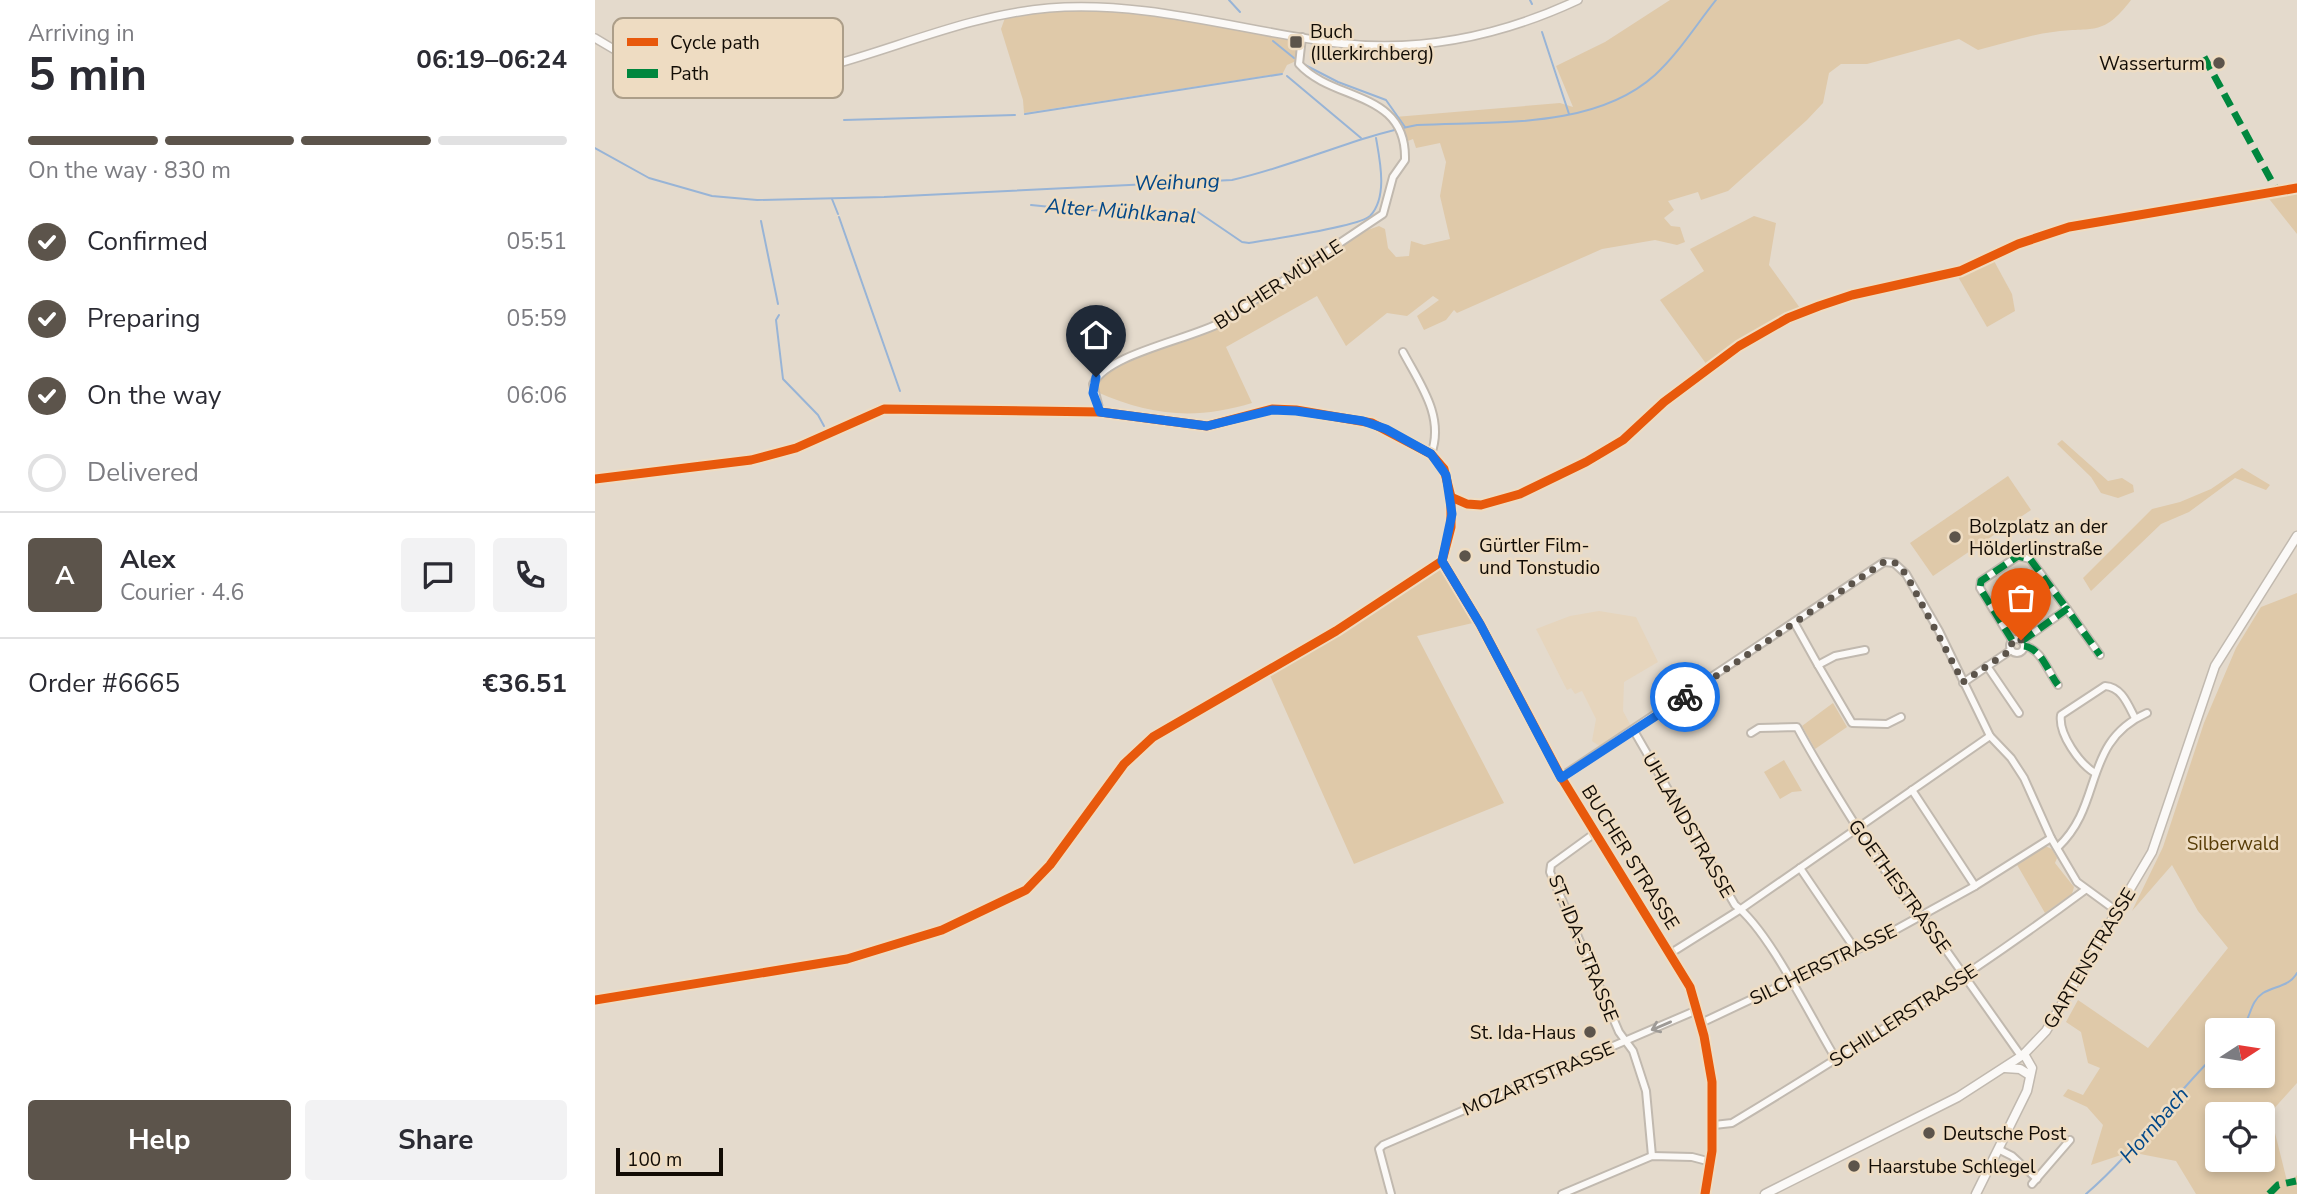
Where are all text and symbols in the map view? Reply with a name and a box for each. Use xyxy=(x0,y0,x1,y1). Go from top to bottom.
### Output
text: Arriving in xyxy=(28,18,135,49)
legend xyxy=(613,18,843,98)
place label: Buch (Illerkirchberg) xyxy=(1310,19,1434,67)
text: Cycle path xyxy=(670,30,760,56)
marker: Buch (Illerkirchberg) xyxy=(1288,34,1304,50)
text: 06:19–06:24 xyxy=(416,42,567,77)
text: 5 min xyxy=(28,43,147,106)
place label: Wasserturm xyxy=(2099,51,2205,77)
marker: Wasserturm xyxy=(2211,55,2227,71)
text: Path xyxy=(670,61,709,87)
text: On the way · 830 m xyxy=(28,155,231,186)
water label: Weihung xyxy=(1134,167,1220,197)
water label: Alter Mühlkanal xyxy=(1044,192,1197,230)
icon: check xyxy=(28,223,66,261)
text: Confirmed xyxy=(87,224,208,259)
text: 05:51 xyxy=(507,226,567,257)
street label: BUCHER MÜHLE xyxy=(1209,233,1348,336)
icon: check xyxy=(28,300,66,338)
text: Preparing xyxy=(87,301,200,336)
text: 05:59 xyxy=(507,303,567,334)
pin xyxy=(1066,305,1126,377)
icon: home xyxy=(1077,316,1115,354)
icon: check xyxy=(28,377,66,415)
text: On the way xyxy=(87,378,221,413)
text: 06:06 xyxy=(507,380,567,411)
text: Delivered xyxy=(87,455,199,490)
place label: Bolzplatz an der Hölderlinstraße xyxy=(1969,514,2108,562)
marker: Bolzplatz an der Hölderlinstraße xyxy=(1947,529,1963,545)
place label: Gürtler Film- und Tonstudio xyxy=(1479,533,1600,581)
button: chat xyxy=(401,538,475,612)
button: phone xyxy=(493,538,567,612)
text: Alex xyxy=(120,542,176,577)
marker: Gürtler Film- und Tonstudio xyxy=(1457,548,1473,564)
text: A xyxy=(55,558,75,593)
pin xyxy=(1991,568,2051,640)
text: Courier · 4.6 xyxy=(120,577,244,608)
icon: bag xyxy=(2002,579,2040,617)
courier xyxy=(1650,662,1720,732)
text: Order #6665 xyxy=(28,666,180,701)
text: €36.51 xyxy=(483,666,567,701)
icon: bike xyxy=(1666,678,1704,716)
street label: UHLANDSTRASSE xyxy=(1636,748,1740,903)
street label: BUCHER STRASSE xyxy=(1575,780,1685,935)
street label: GOETHESTRASSE xyxy=(1842,814,1957,959)
park label: Silberwald xyxy=(2187,831,2279,857)
street label: ST.-IDA-STRASSE xyxy=(1542,871,1624,1026)
street label: GARTENSTRASSE xyxy=(2037,883,2142,1034)
street label: SILCHERSTRASSE xyxy=(1746,918,1901,1012)
street label: SCHILLERSTRASSE xyxy=(1824,958,1983,1074)
north arrow xyxy=(2205,1018,2275,1088)
map controls xyxy=(2205,1018,2275,1172)
place label: St. Ida-Haus xyxy=(1470,1020,1576,1046)
one-way arrow xyxy=(1651,1020,1672,1033)
marker: St. Ida-Haus xyxy=(1582,1024,1598,1040)
street label: MOZARTSTRASSE xyxy=(1459,1035,1618,1123)
water label: Hornbach xyxy=(2113,1081,2195,1169)
button: Help xyxy=(28,1100,291,1180)
button: Share xyxy=(305,1100,567,1180)
button: locate xyxy=(2205,1102,2275,1172)
place label: Deutsche Post xyxy=(1943,1121,2066,1147)
marker: Deutsche Post xyxy=(1921,1125,1937,1141)
scale bar xyxy=(616,1145,723,1177)
text: 100 m xyxy=(627,1147,682,1173)
place label: Haarstube Schlegel xyxy=(1868,1154,2036,1180)
marker: Haarstube Schlegel xyxy=(1846,1158,1862,1174)

